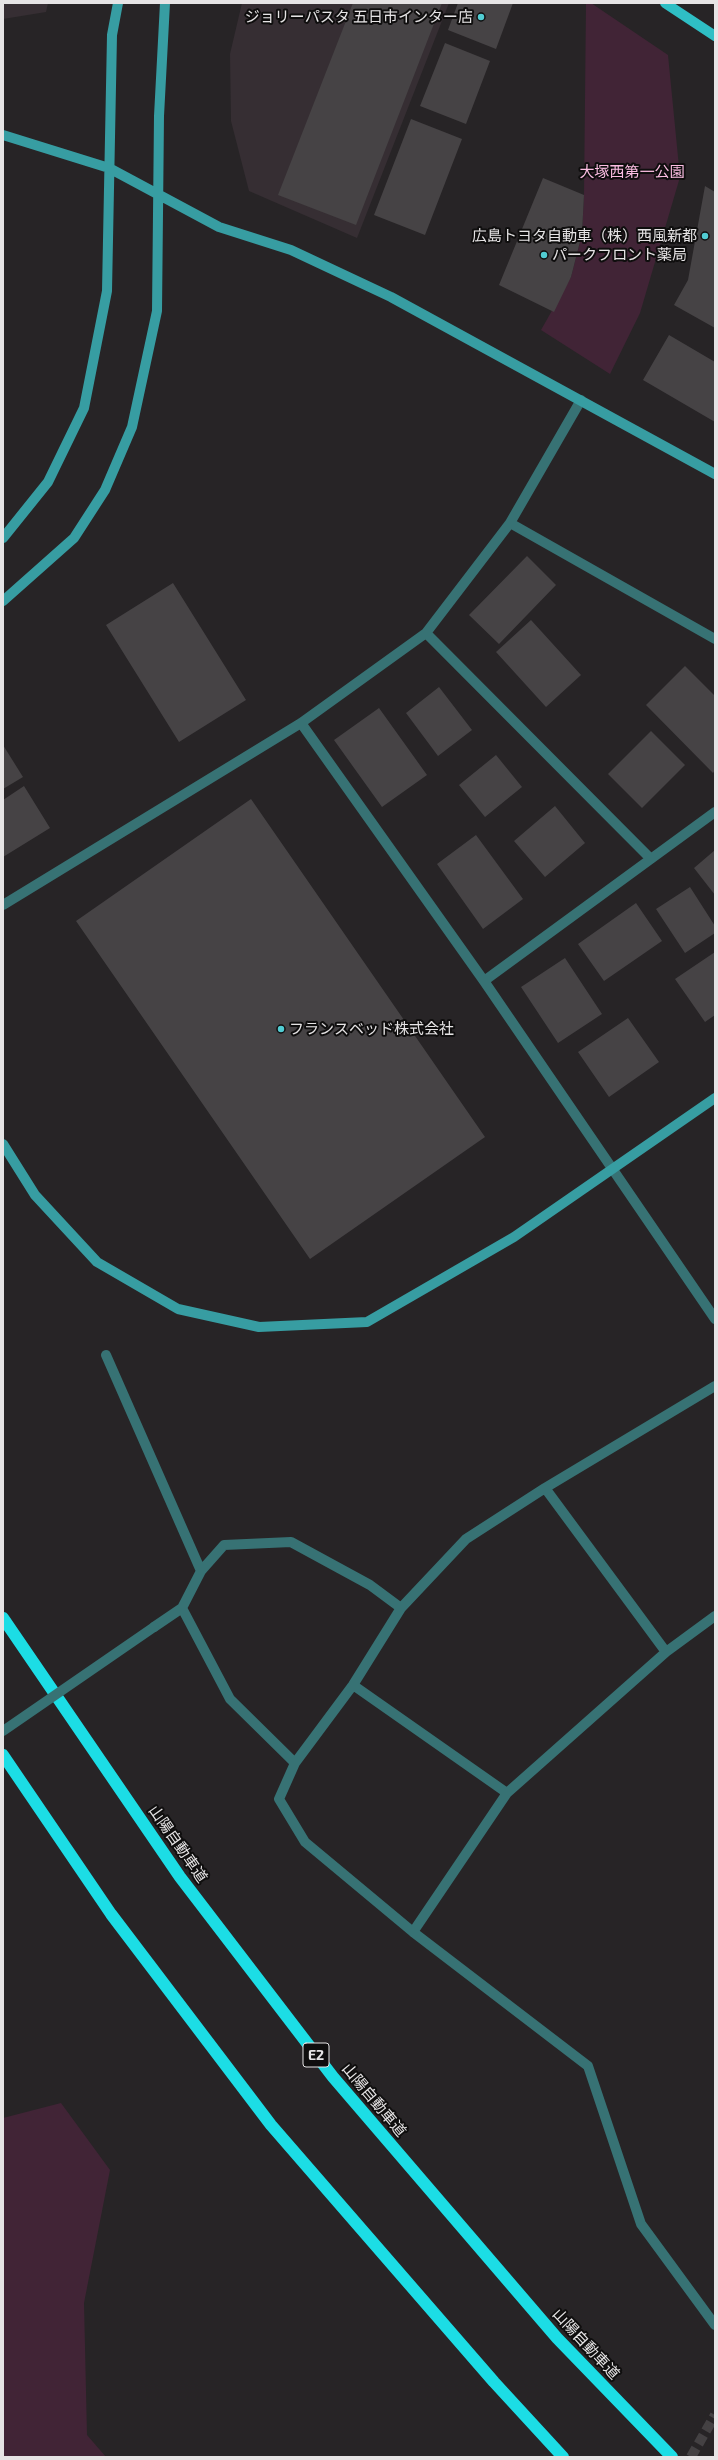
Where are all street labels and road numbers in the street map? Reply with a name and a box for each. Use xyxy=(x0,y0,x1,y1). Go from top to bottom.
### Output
street label: 山陽自動車道 xyxy=(145,1802,211,1886)
road number: E2 xyxy=(303,2043,329,2067)
street label: 山陽自動車道 xyxy=(338,2060,410,2140)
street label: 山陽自動車道 xyxy=(549,2305,623,2383)

